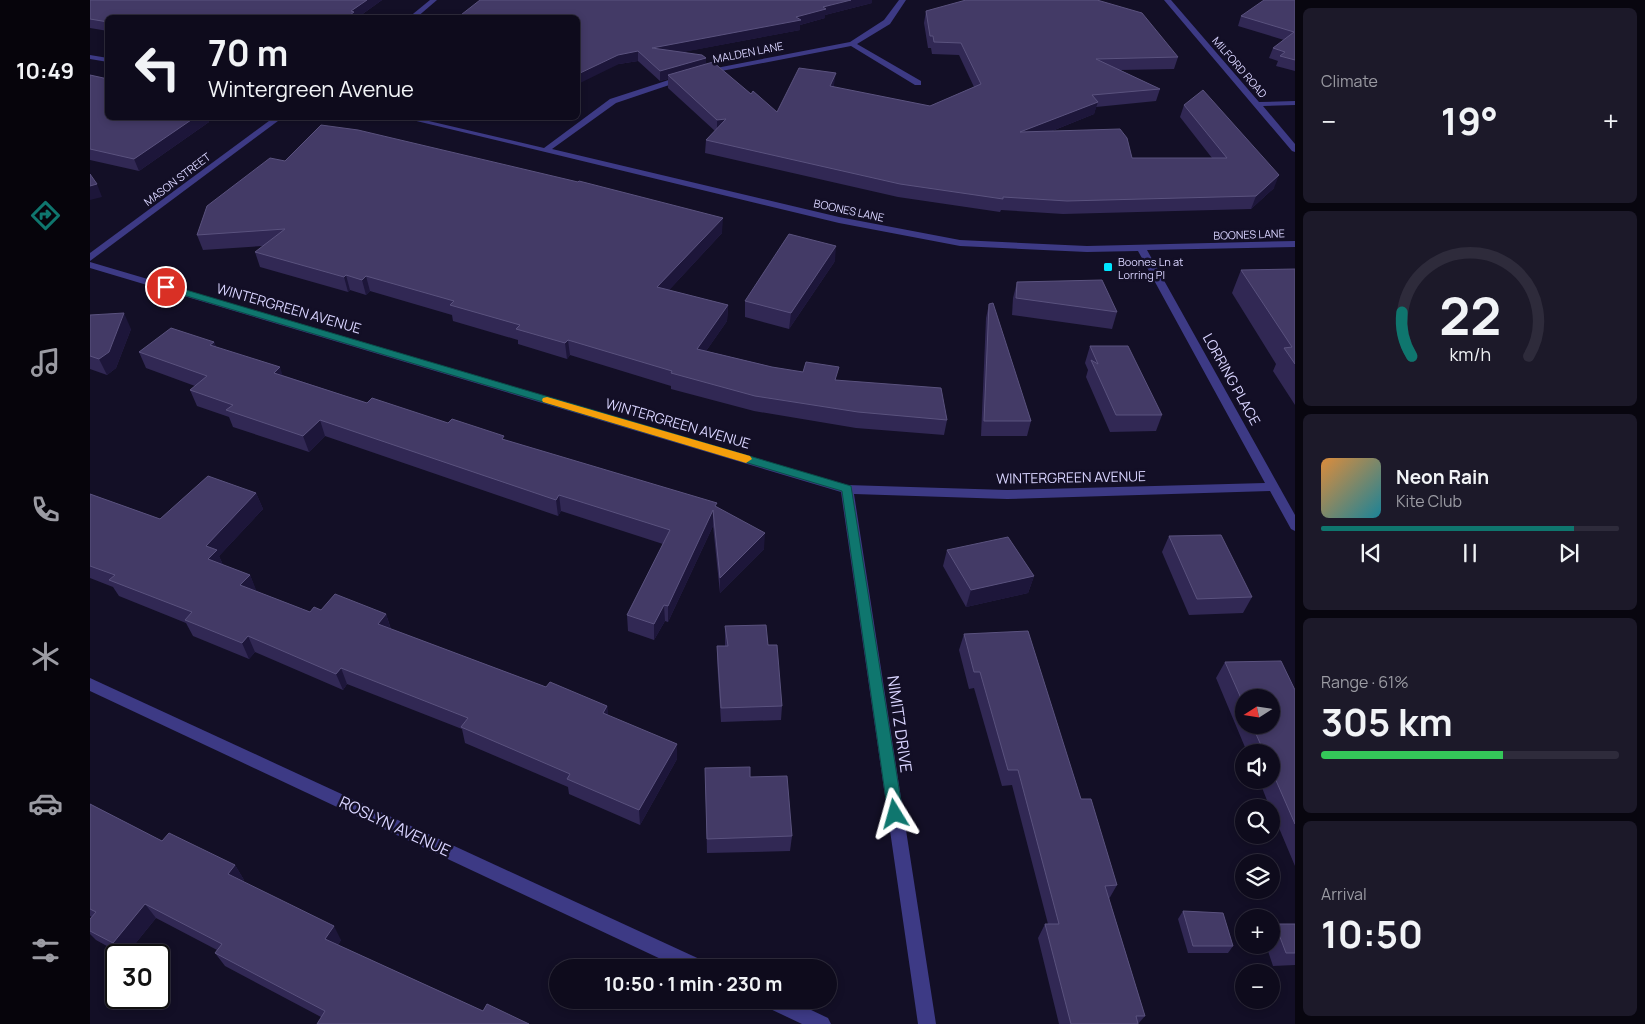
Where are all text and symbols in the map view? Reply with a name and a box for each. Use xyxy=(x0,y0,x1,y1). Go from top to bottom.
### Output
text: 70 m xyxy=(208,29,288,77)
street label: MILFORD ROAD xyxy=(1209,33,1271,101)
icon: left xyxy=(125,35,190,100)
street label: MALDEN LANE xyxy=(711,38,785,66)
text: 10:49 xyxy=(16,56,74,86)
text: Climate xyxy=(1321,70,1378,92)
text: Wintergreen Avenue xyxy=(208,74,414,104)
text: 19° xyxy=(1441,94,1498,146)
text: − xyxy=(1321,102,1336,140)
text: + xyxy=(1603,102,1619,140)
street label: MASON STREET xyxy=(141,149,214,209)
street label: BOONES LANE xyxy=(812,195,886,225)
icon: directions xyxy=(28,198,63,233)
street label: BOONES LANE xyxy=(1213,225,1285,243)
place label: Boones Ln at Lorring Pl xyxy=(1118,254,1184,282)
marker: Boones Ln at Lorring Pl xyxy=(1102,261,1114,273)
pin xyxy=(145,266,187,308)
icon: arrive xyxy=(152,273,180,301)
street label: WINTERGREEN AVENUE xyxy=(214,278,364,338)
text: 22 xyxy=(1439,280,1501,351)
street label: LORRING PLACE xyxy=(1199,330,1265,428)
text: km/h xyxy=(1449,342,1491,366)
icon: music xyxy=(28,345,63,380)
street label: WINTERGREEN AVENUE xyxy=(603,393,753,453)
text: Neon Rain xyxy=(1396,464,1489,490)
street label: WINTERGREEN AVENUE xyxy=(996,466,1146,488)
text: Kite Club xyxy=(1396,490,1462,512)
icon: phone xyxy=(28,492,63,527)
icon: previous xyxy=(1357,539,1385,567)
icon: pause xyxy=(1456,539,1484,567)
icon: next xyxy=(1555,539,1583,567)
icon: climate xyxy=(28,639,63,674)
text: Range · 61% xyxy=(1321,671,1409,693)
street label: NIMITZ DRIVE xyxy=(882,674,918,774)
north arrow xyxy=(1235,689,1280,734)
map controls xyxy=(1235,689,1280,1009)
text: 305 km xyxy=(1321,695,1453,747)
button: sound xyxy=(1235,744,1280,789)
icon: car xyxy=(28,786,63,821)
position arrow xyxy=(868,787,920,839)
street label: ROSLYN AVENUE xyxy=(336,791,454,861)
button: search xyxy=(1235,799,1280,844)
button: layers xyxy=(1235,854,1280,899)
text: Arrival xyxy=(1321,883,1367,905)
text: 10:50 xyxy=(1321,907,1423,959)
button: + xyxy=(1235,909,1280,954)
icon: filters xyxy=(28,933,63,968)
speed limit sign: 30 xyxy=(105,944,170,1009)
button: − xyxy=(1235,964,1280,1009)
text: 10:50 · 1 min · 230 m xyxy=(604,971,782,997)

